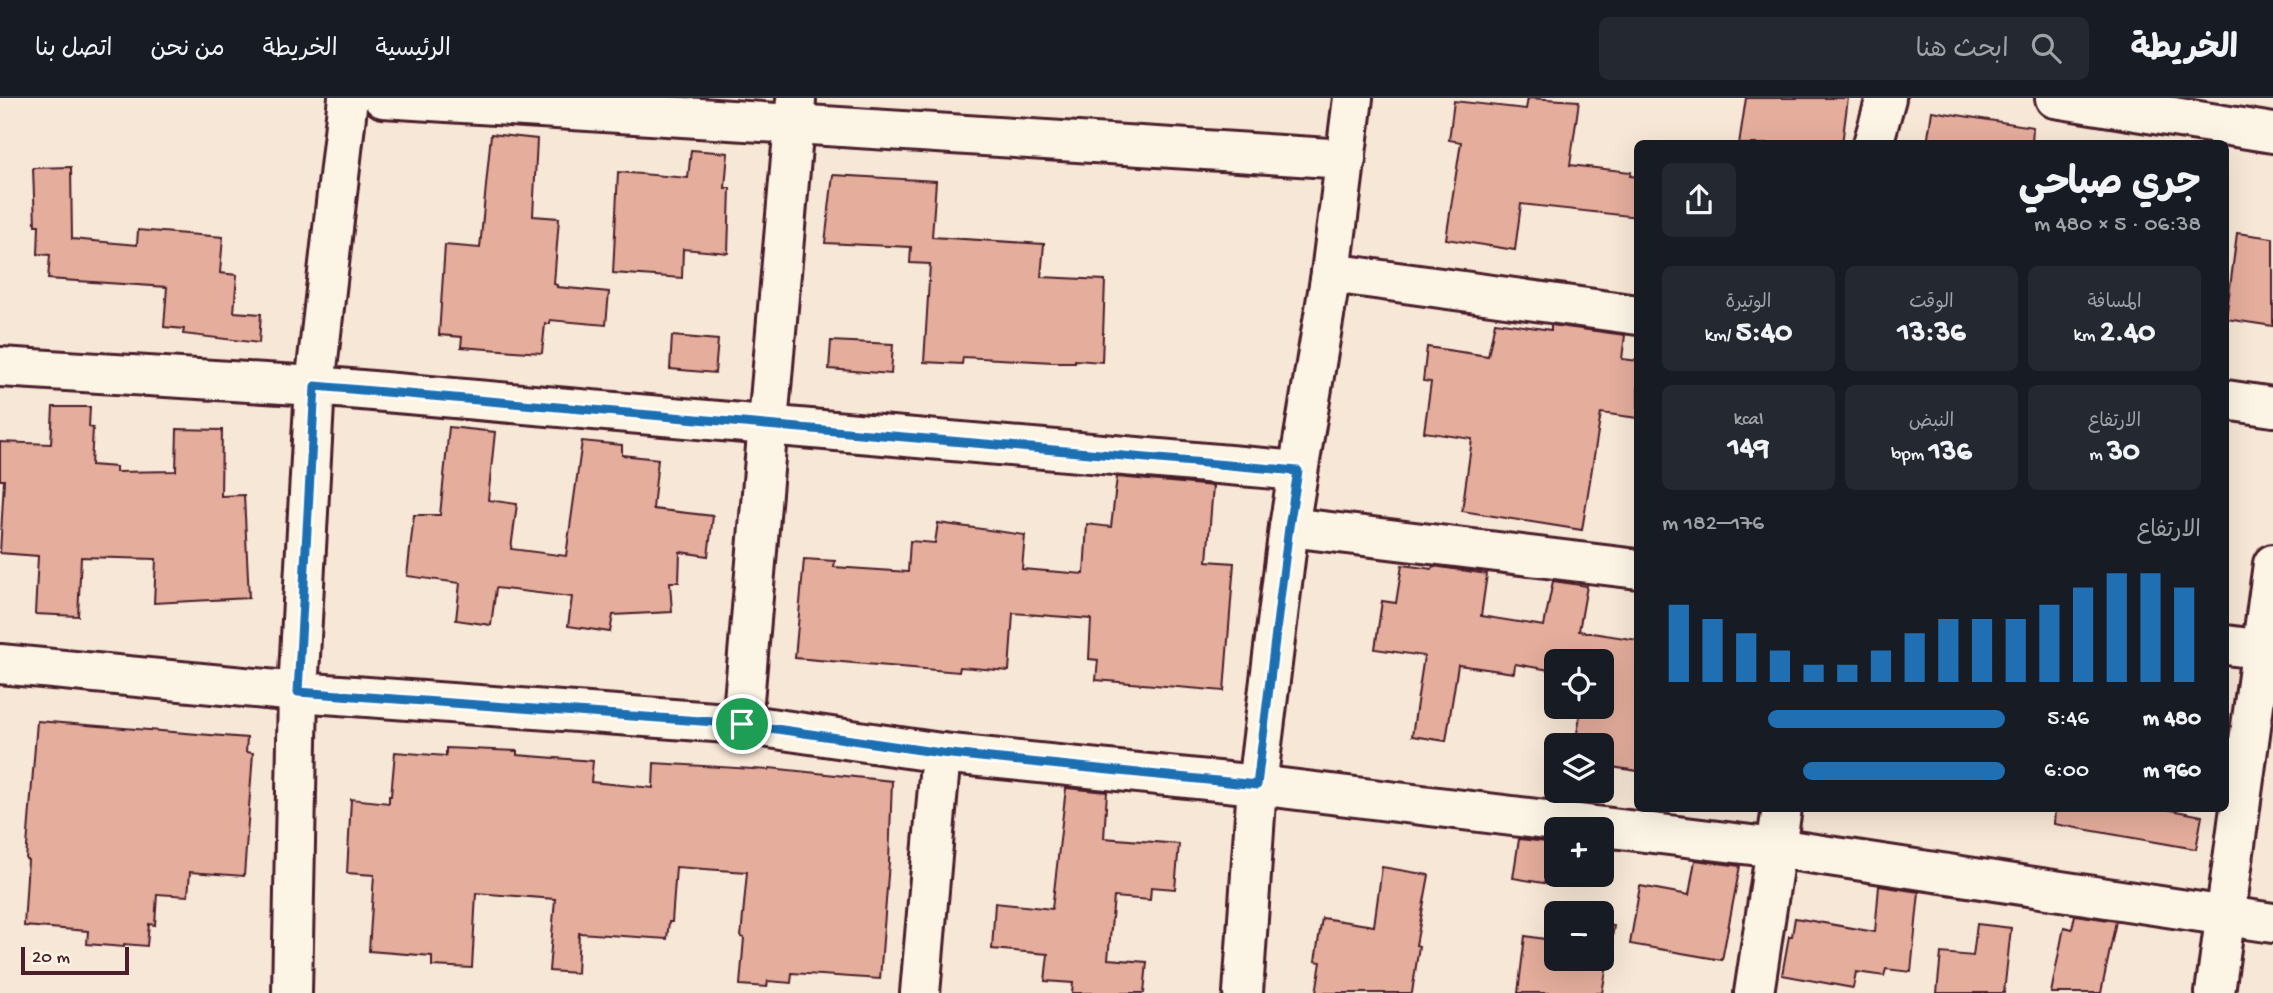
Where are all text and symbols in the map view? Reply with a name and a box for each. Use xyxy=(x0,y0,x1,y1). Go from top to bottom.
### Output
search box xyxy=(1599,17,2089,80)
icon: search xyxy=(2027,29,2065,67)
text: الخريطة xyxy=(2131,32,2238,70)
text: اتصل بنا xyxy=(35,36,112,65)
text: من نحن xyxy=(150,36,225,65)
text: الخريطة xyxy=(263,36,338,65)
text: الرئيسية xyxy=(376,36,451,65)
text: ابحث هنا xyxy=(1916,36,2009,67)
button: share xyxy=(1662,163,1736,237)
text: جري صباحي xyxy=(2019,164,2201,208)
text: 06:38 · 5 × 480 m xyxy=(2034,212,2201,239)
text: الوتيرة xyxy=(1726,292,1771,315)
text: الوقت xyxy=(1909,292,1954,315)
text: المسافة xyxy=(2087,292,2142,315)
text: 5:40 xyxy=(1736,317,1792,352)
text: 13:36 xyxy=(1898,317,1965,352)
text: 2.40 xyxy=(2100,317,2155,352)
text: /km xyxy=(1705,325,1736,348)
text: km xyxy=(2074,325,2100,348)
text: kcal xyxy=(1734,409,1763,432)
text: النبض xyxy=(1909,411,1954,434)
text: الارتفاع xyxy=(2088,411,2141,434)
text: 149 xyxy=(1728,432,1769,467)
text: 136 xyxy=(1929,436,1972,471)
text: 30 xyxy=(2107,436,2140,471)
text: bpm xyxy=(1891,444,1929,467)
text: m xyxy=(2089,444,2107,467)
text: 176–182 m xyxy=(1662,511,1764,538)
text: الارتفاع xyxy=(2137,518,2201,545)
map controls xyxy=(1544,649,1614,971)
button: locate xyxy=(1544,649,1614,719)
pin xyxy=(712,694,772,754)
icon: arrive xyxy=(723,705,761,743)
text: 5:46 xyxy=(2047,706,2089,733)
text: 480 m xyxy=(2143,706,2201,733)
button: layers xyxy=(1544,733,1614,803)
text: 6:00 xyxy=(2044,758,2089,785)
text: 960 m xyxy=(2143,758,2201,785)
button: + xyxy=(1544,817,1614,887)
button: − xyxy=(1544,901,1614,971)
scale bar xyxy=(21,944,130,976)
text: 20 m xyxy=(32,947,70,970)

